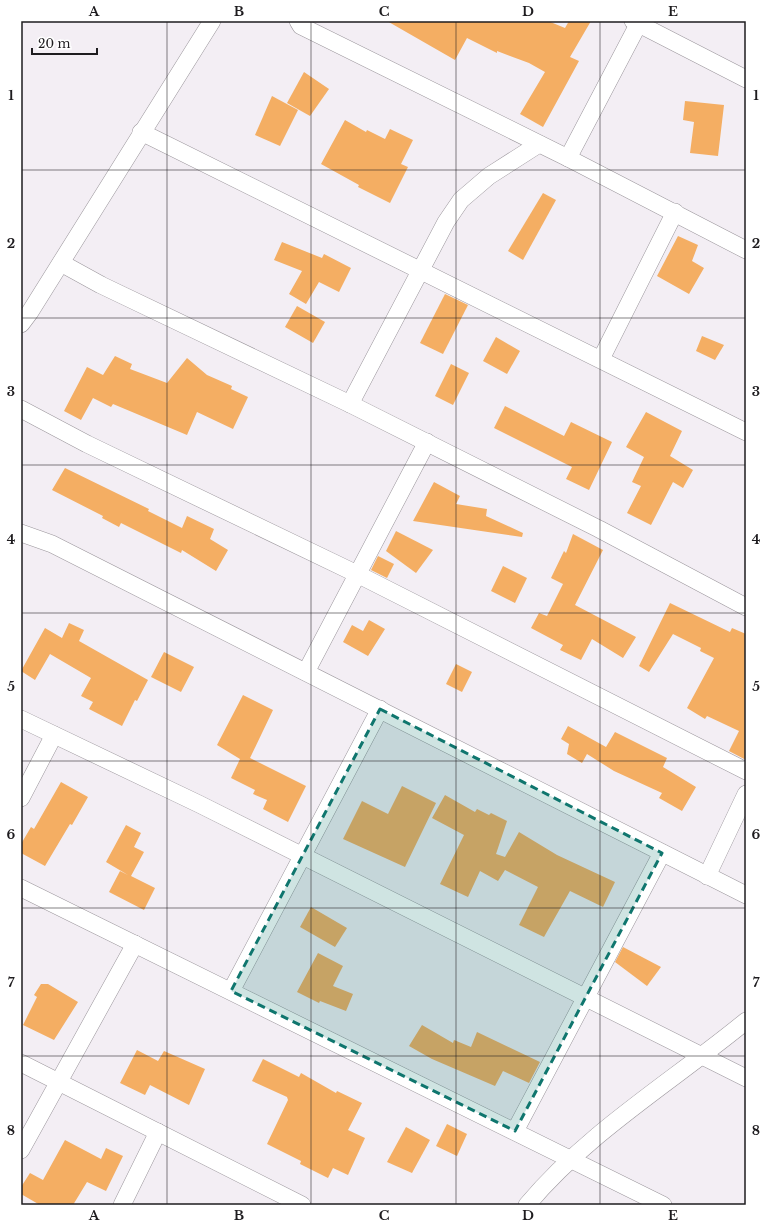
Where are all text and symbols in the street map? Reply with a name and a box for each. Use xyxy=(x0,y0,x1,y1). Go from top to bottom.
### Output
text: A xyxy=(88,3,100,20)
text: B xyxy=(234,3,244,20)
text: C xyxy=(379,3,390,20)
text: D xyxy=(522,3,534,20)
text: E xyxy=(668,3,678,20)
scale bar xyxy=(32,30,97,56)
text: 20 m xyxy=(38,36,70,51)
text: 1 xyxy=(8,87,14,104)
text: 1 xyxy=(753,87,759,104)
text: 2 xyxy=(7,235,15,252)
text: 2 xyxy=(752,235,760,252)
text: 3 xyxy=(7,383,15,400)
text: 3 xyxy=(752,383,760,400)
text: 4 xyxy=(7,531,16,548)
text: 4 xyxy=(752,531,761,548)
text: 5 xyxy=(7,678,15,695)
text: 5 xyxy=(752,678,760,695)
text: 6 xyxy=(7,826,16,843)
text: 6 xyxy=(752,826,761,843)
text: 7 xyxy=(8,974,15,991)
text: 7 xyxy=(753,974,760,991)
text: 8 xyxy=(7,1122,15,1139)
text: 8 xyxy=(752,1122,760,1139)
text: A xyxy=(88,1207,100,1224)
text: B xyxy=(234,1207,244,1224)
text: C xyxy=(379,1207,390,1224)
text: D xyxy=(522,1207,534,1224)
text: E xyxy=(668,1207,678,1224)

